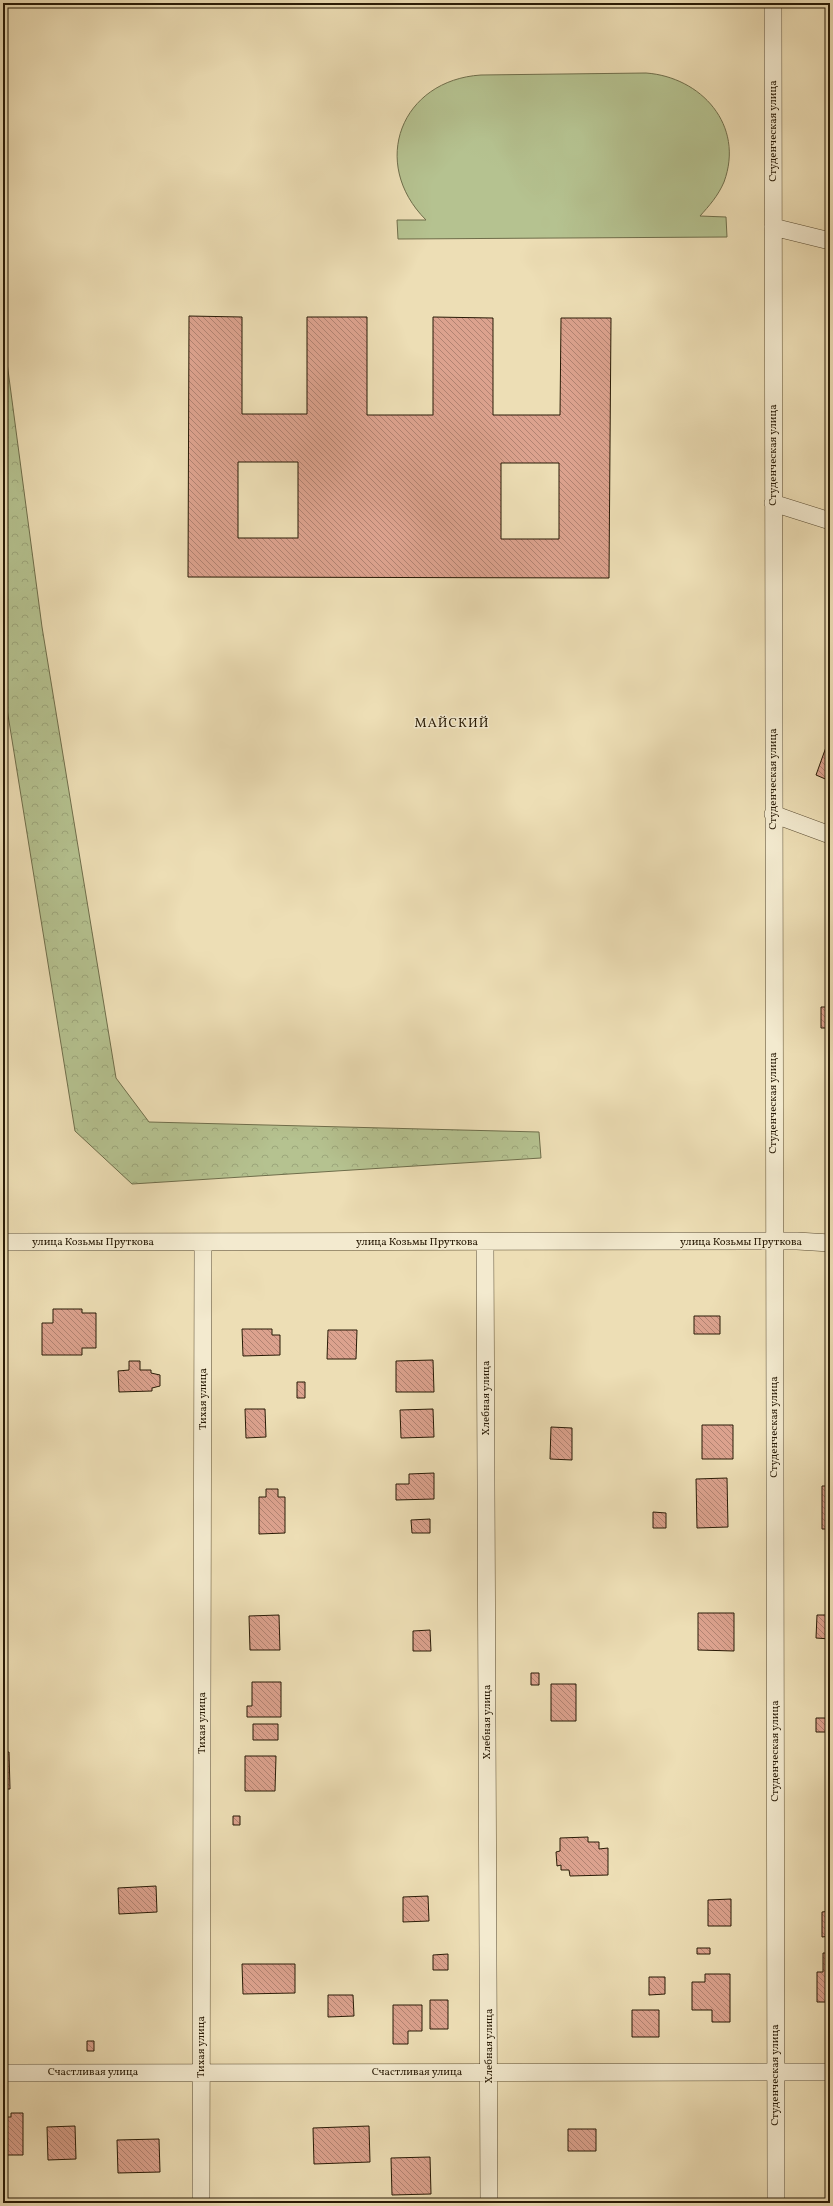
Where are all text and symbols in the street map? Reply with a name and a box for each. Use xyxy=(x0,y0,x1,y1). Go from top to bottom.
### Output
street label: Студенческая улица xyxy=(766,80,781,182)
street label: Студенческая улица xyxy=(766,404,781,506)
district label: МАЙСКИЙ xyxy=(415,715,489,733)
street label: Студенческая улица xyxy=(766,728,781,830)
street label: Студенческая улица xyxy=(766,1052,781,1154)
street label: улица Козьмы Пруткова xyxy=(32,1235,155,1250)
street label: улица Козьмы Пруткова xyxy=(356,1235,479,1250)
street label: улица Козьмы Пруткова xyxy=(680,1235,803,1250)
street label: Хлебная улица xyxy=(479,1360,494,1435)
street label: Тихая улица xyxy=(196,1367,211,1430)
street label: Студенческая улица xyxy=(767,1376,782,1478)
street label: Хлебная улица xyxy=(480,1684,495,1759)
street label: Тихая улица xyxy=(195,1691,210,1754)
street label: Студенческая улица xyxy=(768,1700,783,1802)
street label: Хлебная улица xyxy=(482,2008,497,2083)
street label: Тихая улица xyxy=(194,2015,209,2078)
street label: Студенческая улица xyxy=(768,2024,783,2126)
street label: Счастливая улица xyxy=(48,2065,139,2080)
street label: Счастливая улица xyxy=(372,2065,463,2080)

